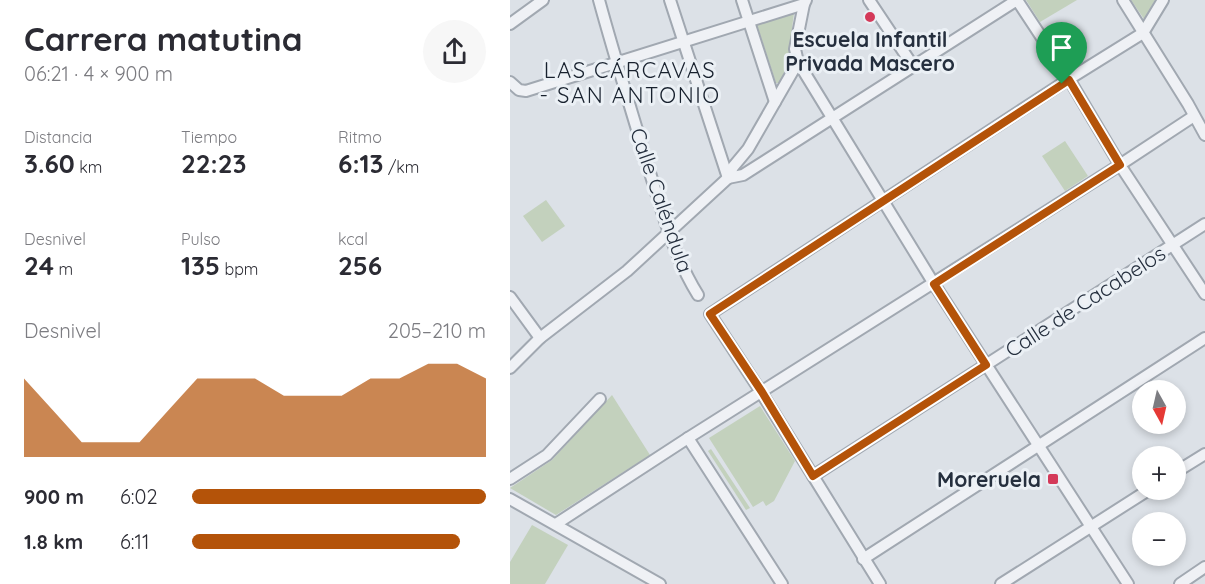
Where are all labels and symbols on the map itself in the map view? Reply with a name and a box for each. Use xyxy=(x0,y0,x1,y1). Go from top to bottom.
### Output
marker: Escuela Infantil Privada Mascero xyxy=(863,10,877,24)
pin xyxy=(1036,22,1087,84)
place label: Escuela Infantil Privada Mascero xyxy=(785,26,955,76)
district label: LAS CÁRCAVAS - SAN ANTONIO xyxy=(539,56,721,109)
street label: Calle Caléndula xyxy=(625,124,699,276)
street label: Calle de Cacabelos xyxy=(1000,240,1170,362)
north arrow xyxy=(1132,380,1186,434)
place label: Moreruela xyxy=(937,466,1041,492)
marker: Moreruela xyxy=(1046,472,1060,486)

